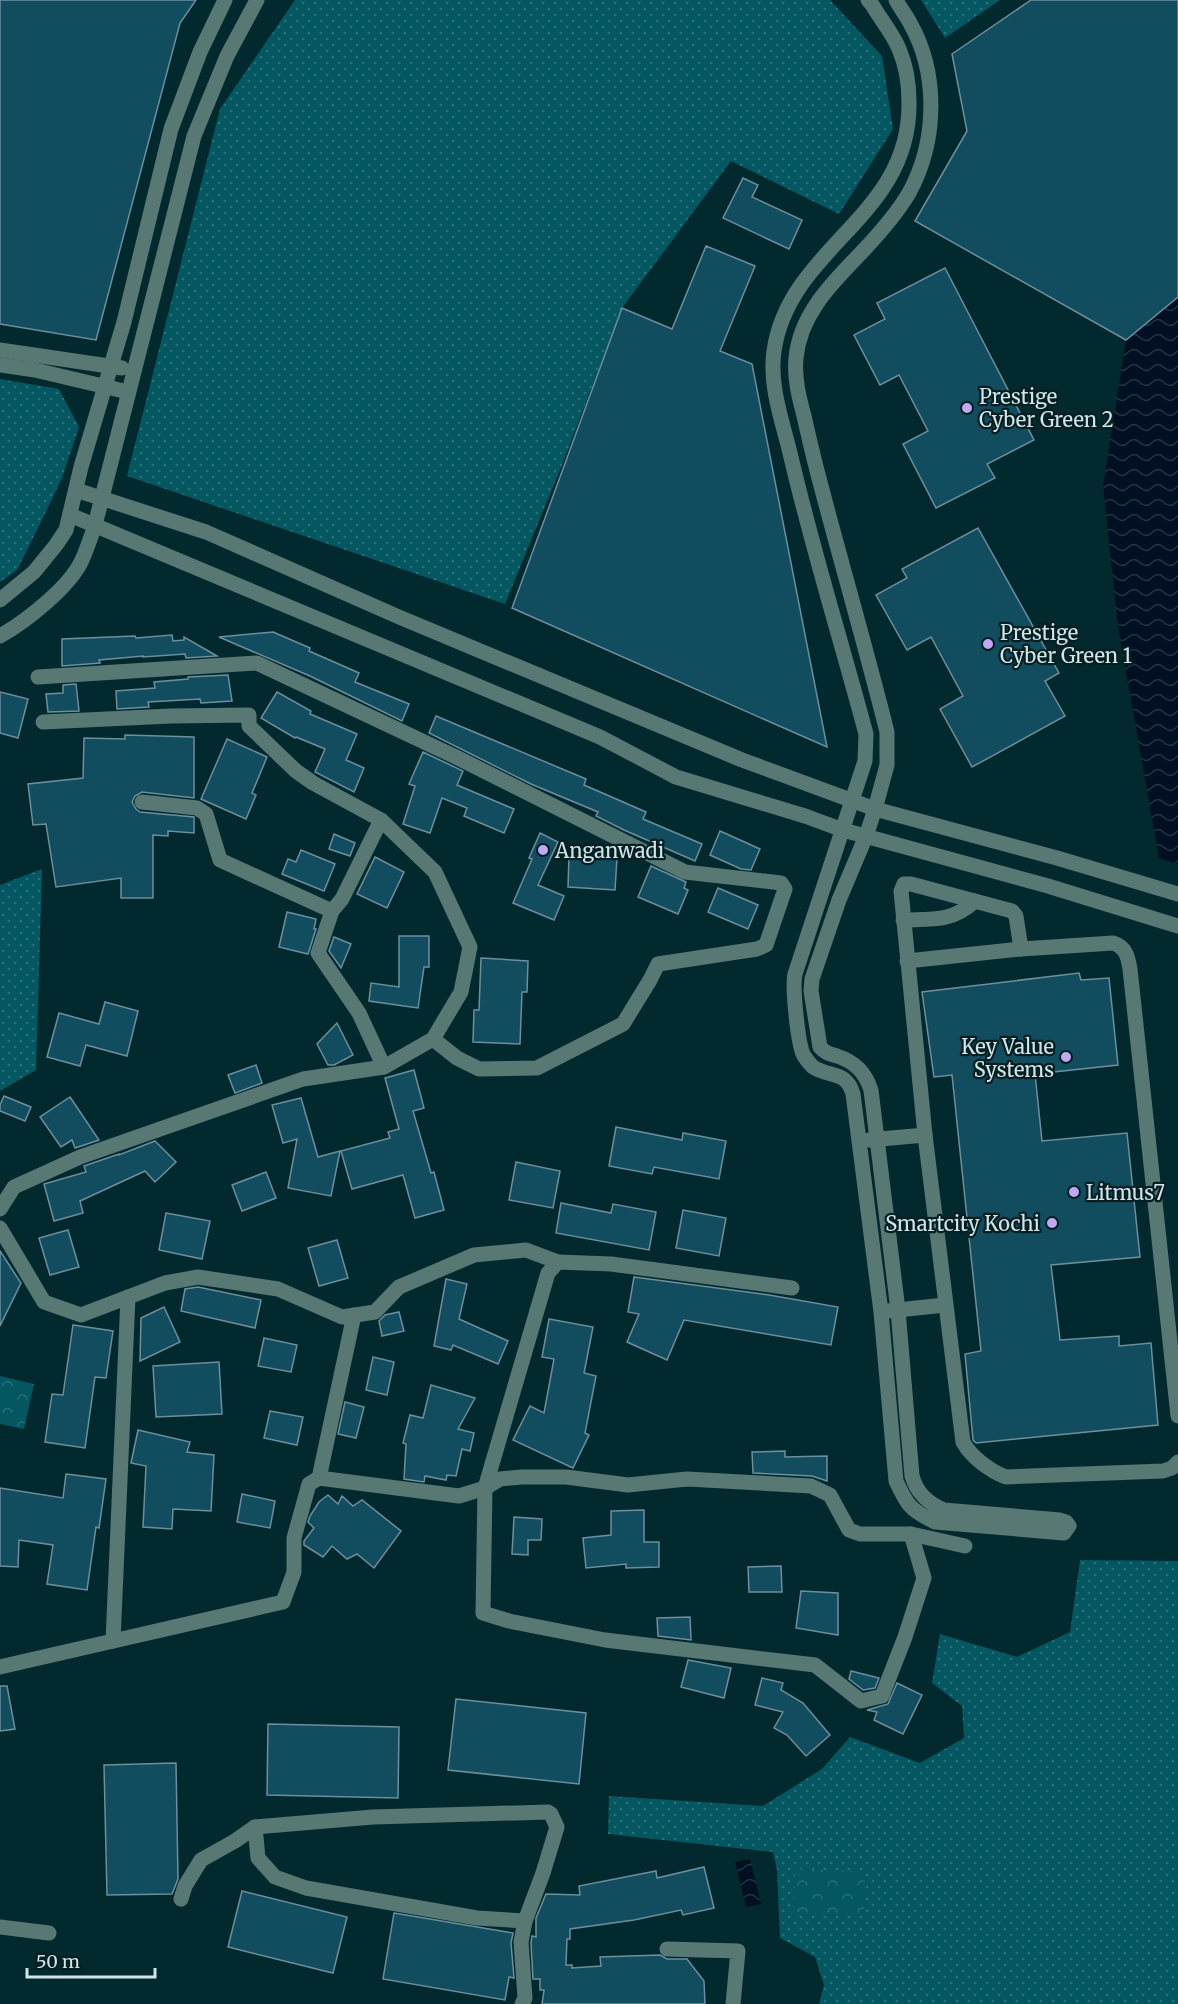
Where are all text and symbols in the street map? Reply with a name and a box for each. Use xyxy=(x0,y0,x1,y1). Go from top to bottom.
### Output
place label: Prestige Cyber Green 2 xyxy=(979,384,1114,432)
marker: Prestige Cyber Green 2 xyxy=(960,401,974,415)
place label: Prestige Cyber Green 1 xyxy=(1000,620,1132,668)
marker: Prestige Cyber Green 1 xyxy=(981,637,995,651)
place label: Anganwadi xyxy=(554,838,664,863)
marker: Anganwadi xyxy=(536,843,550,857)
place label: Key Value Systems xyxy=(961,1034,1054,1082)
marker: Key Value Systems xyxy=(1059,1050,1073,1064)
place label: Litmus7 xyxy=(1086,1180,1165,1205)
marker: Litmus7 xyxy=(1067,1185,1081,1199)
place label: Smartcity Kochi xyxy=(885,1211,1040,1236)
marker: Smartcity Kochi xyxy=(1045,1216,1059,1230)
scale bar xyxy=(27,1941,154,1979)
text: 50 m xyxy=(36,1950,80,1973)

